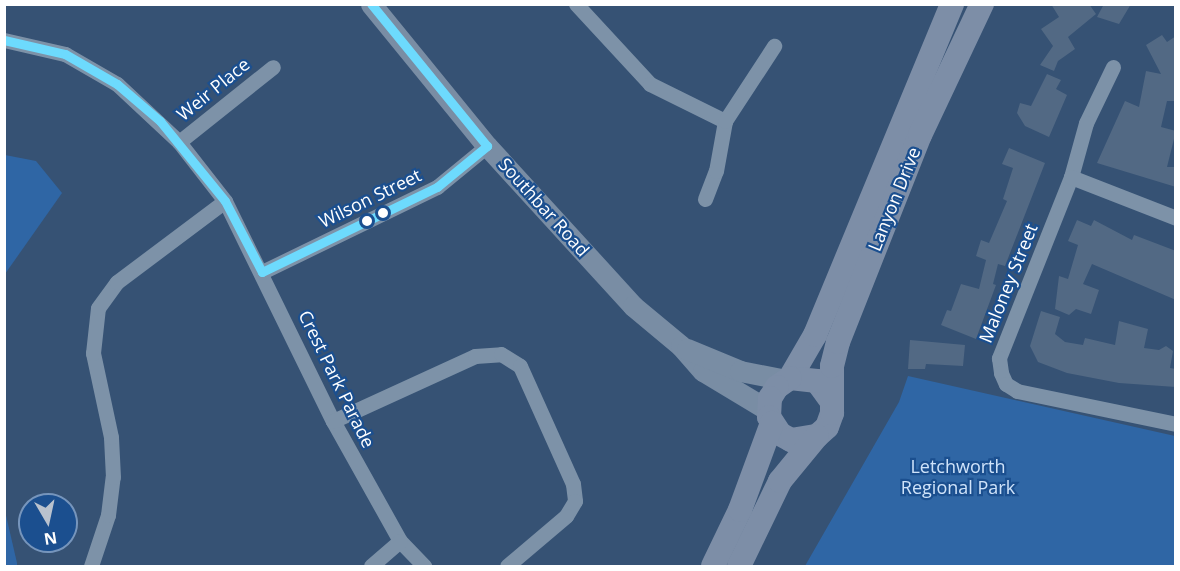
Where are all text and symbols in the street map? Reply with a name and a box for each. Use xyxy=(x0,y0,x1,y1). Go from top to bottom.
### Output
street label: Weir Place xyxy=(172,53,254,125)
street label: Lanyon Drive xyxy=(863,144,925,254)
street label: Southbar Road xyxy=(494,153,594,261)
street label: Wilson Street xyxy=(315,164,425,232)
unlabelled marker xyxy=(377,207,389,219)
unlabelled marker xyxy=(361,215,373,227)
street label: Maloney Street xyxy=(974,220,1042,346)
street label: Crest Park Parade xyxy=(294,307,380,451)
park label: Letchworth Regional Park xyxy=(901,456,1015,498)
north arrow xyxy=(18,493,78,553)
text: N xyxy=(42,527,59,551)

